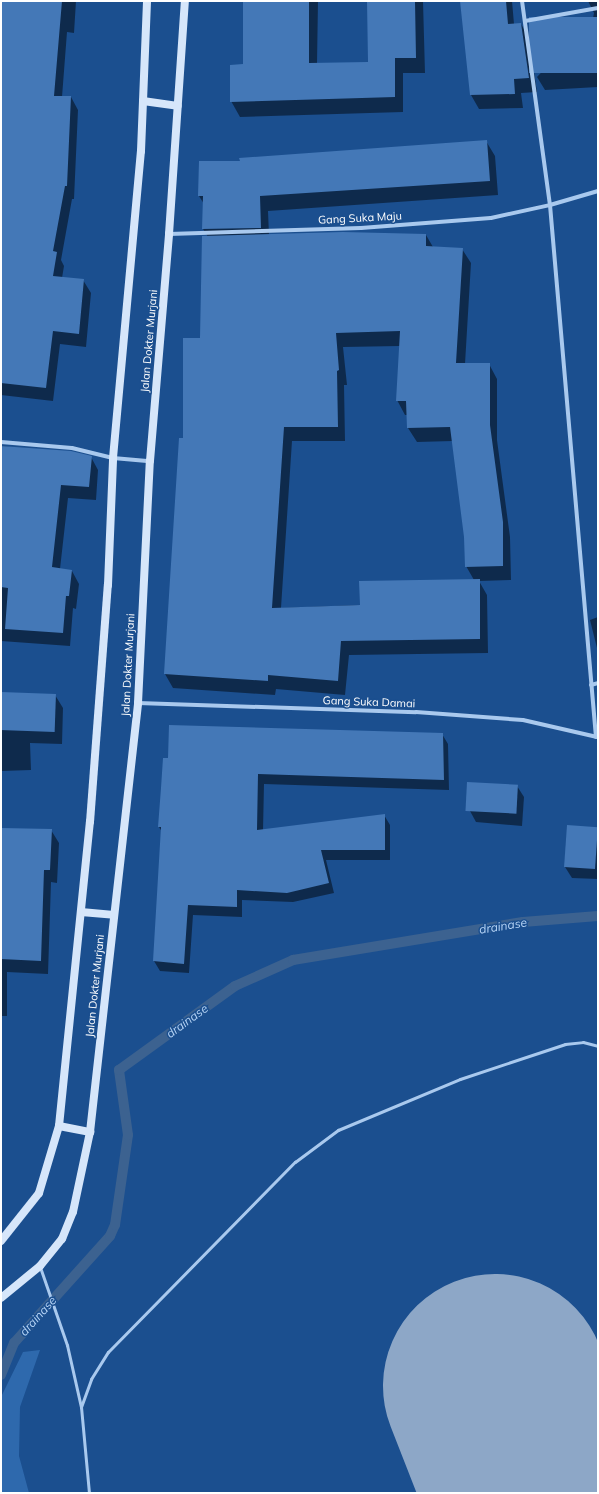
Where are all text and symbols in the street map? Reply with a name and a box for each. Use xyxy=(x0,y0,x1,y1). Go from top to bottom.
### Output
street label: Gang Suka Maju xyxy=(318,209,402,227)
street label: Jalan Dokter Murjani xyxy=(138,289,160,393)
street label: Jalan Dokter Murjani xyxy=(119,613,137,717)
street label: Gang Suka Damai xyxy=(323,694,415,710)
water label: drainase xyxy=(478,915,528,937)
street label: Jalan Dokter Murjani xyxy=(83,934,107,1038)
water label: drainase xyxy=(163,1001,211,1041)
water label: drainase xyxy=(17,1293,59,1339)

